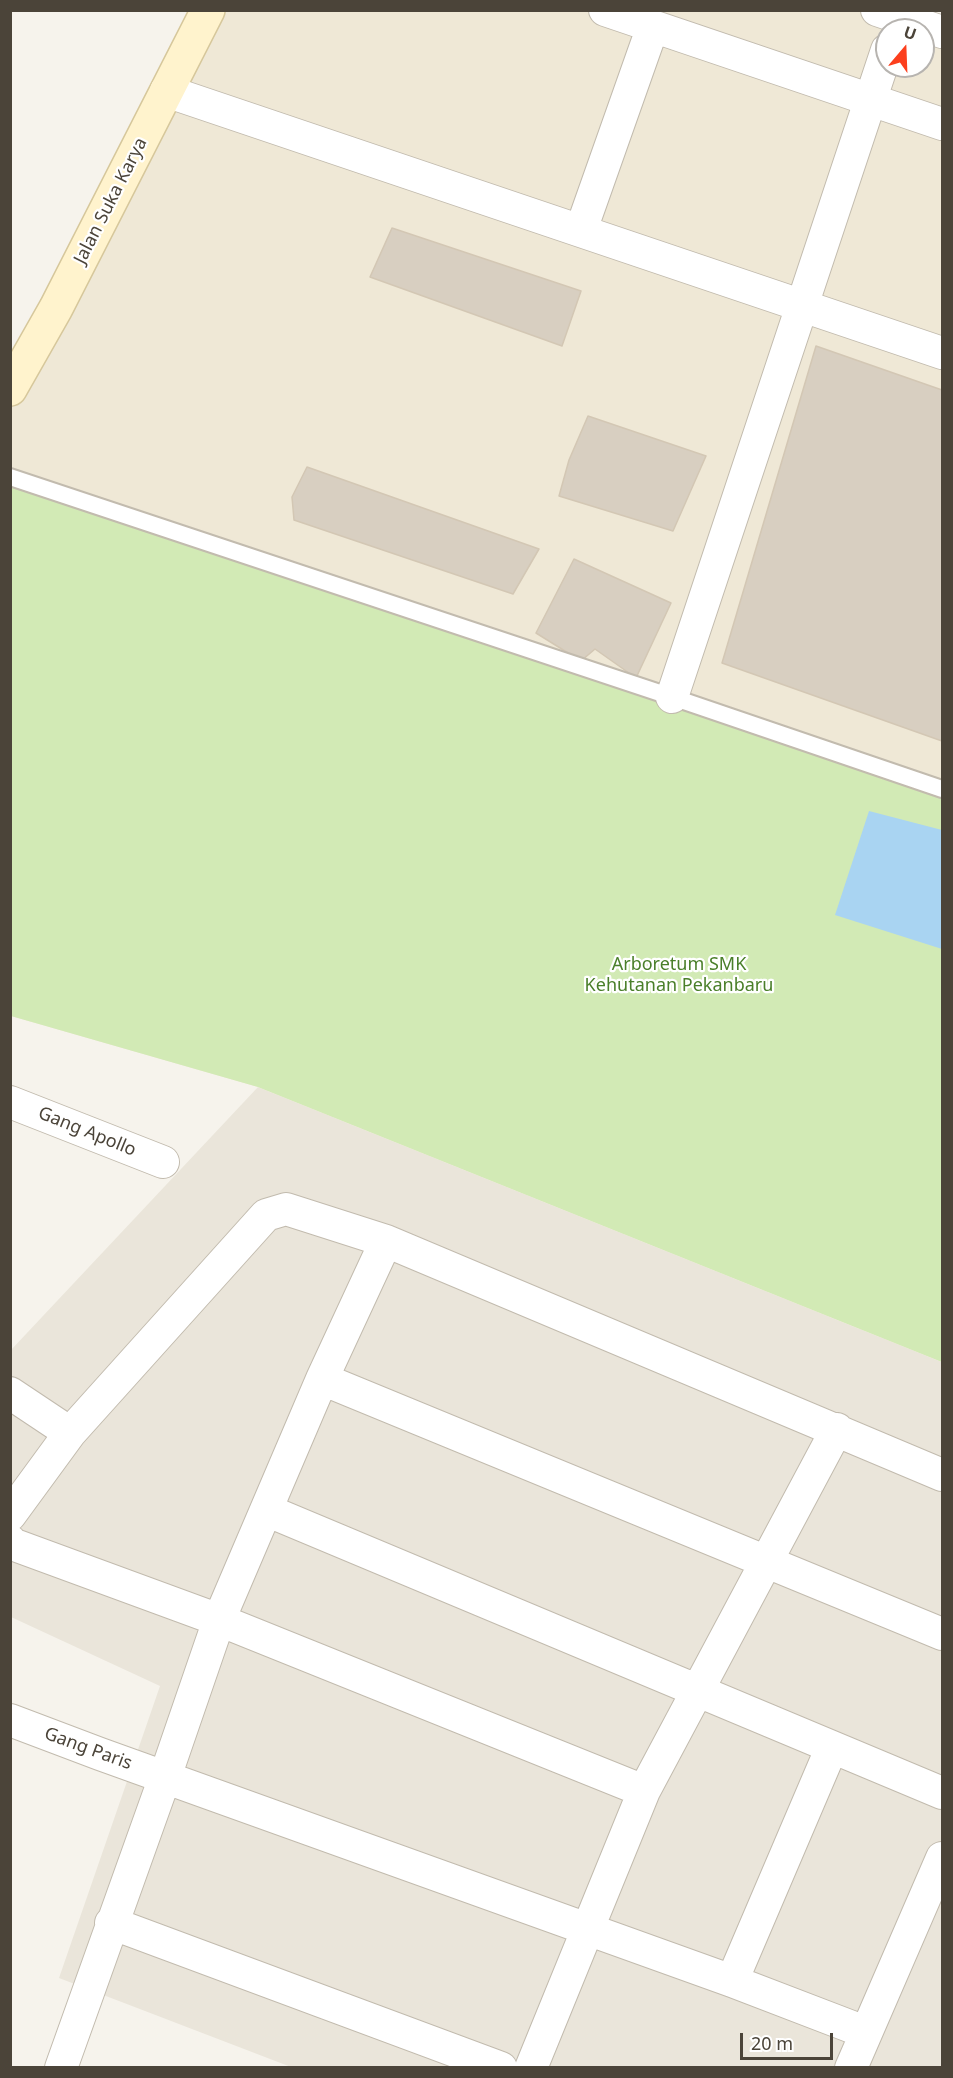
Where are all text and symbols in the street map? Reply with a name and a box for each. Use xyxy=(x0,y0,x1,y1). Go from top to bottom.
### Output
north arrow xyxy=(875,18,935,78)
text: U xyxy=(901,20,920,45)
street label: Jalan Suka Karya xyxy=(70,134,152,268)
park label: Arboretum SMK Kehutanan Pekanbaru xyxy=(585,954,773,996)
street label: Gang Apollo xyxy=(35,1103,139,1161)
street label: Gang Paris xyxy=(41,1723,135,1775)
scale bar xyxy=(743,2021,836,2059)
text: 20 m xyxy=(751,2031,793,2055)

